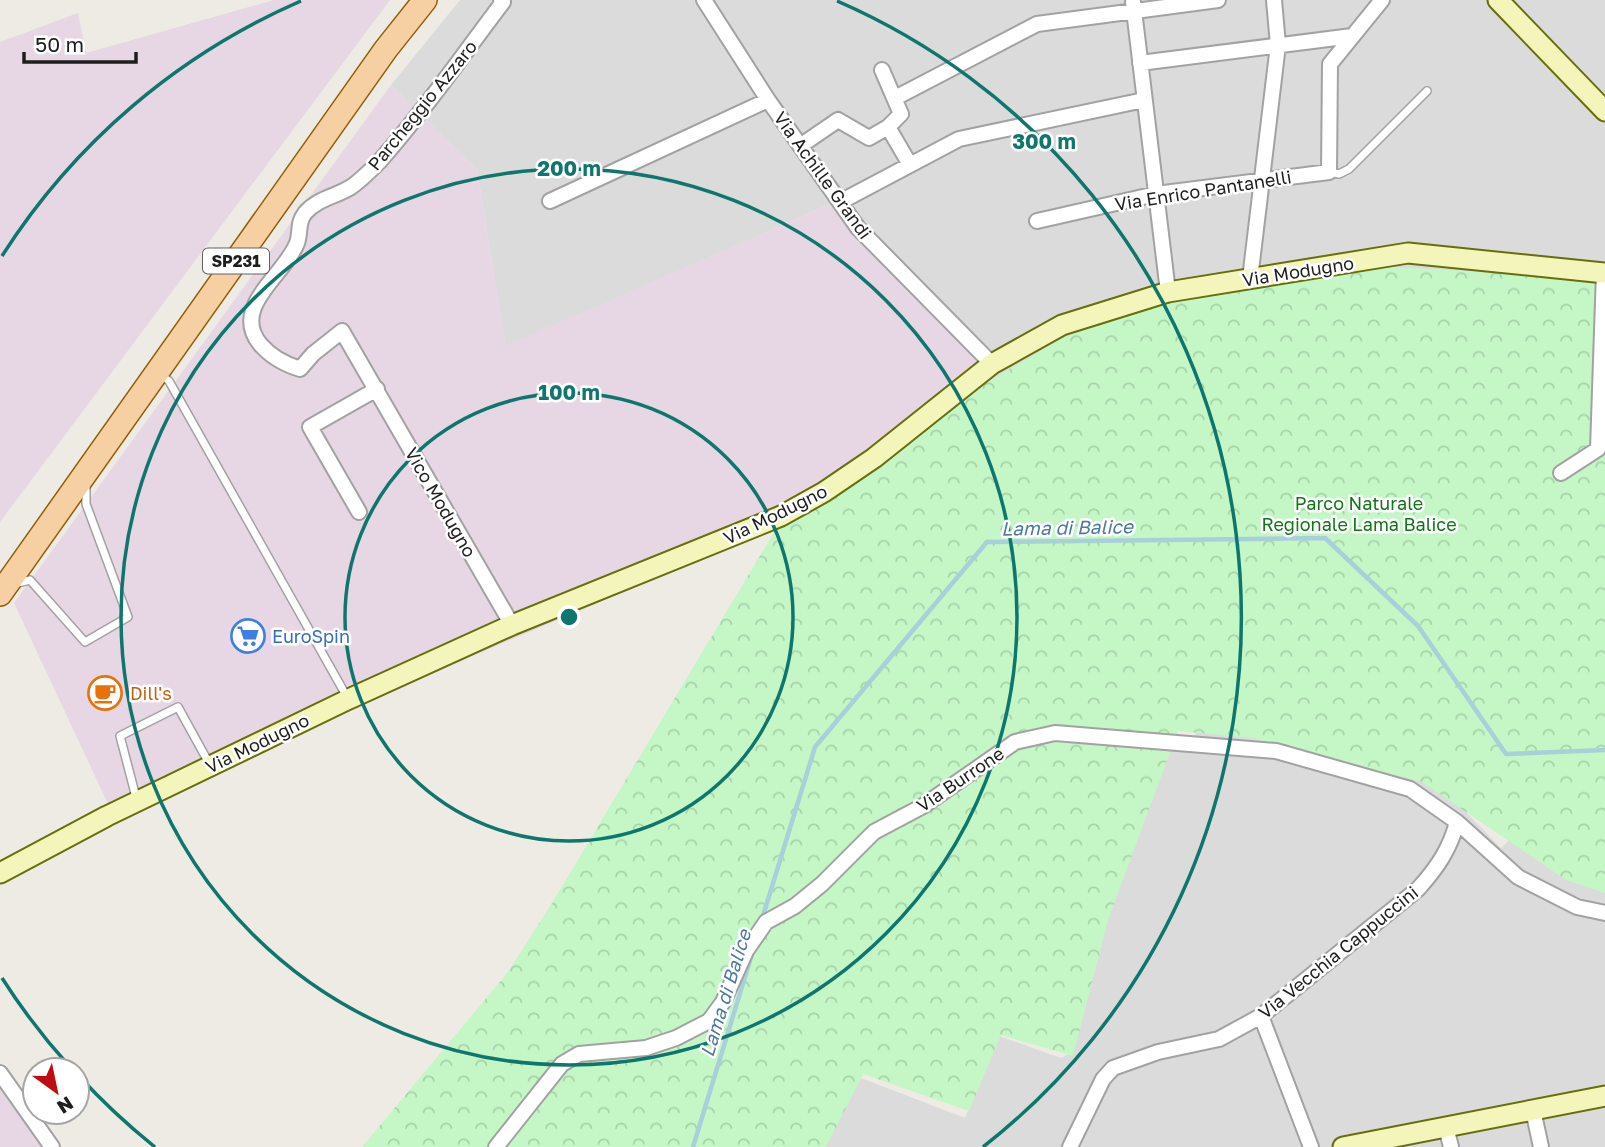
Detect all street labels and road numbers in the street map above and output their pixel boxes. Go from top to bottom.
street label: Parcheggio Azzaro [363,36,481,174]
street label: Via Achille Grandi [769,107,877,243]
street label: Via Enrico Pantanelli [1113,165,1293,215]
road number: SP231 [203,248,269,274]
street label: Via Modugno [1241,251,1355,291]
street label: Vico Modugno [401,443,481,561]
street label: Via Modugno [720,479,830,549]
street label: Via Modugno [202,708,312,778]
street label: Via Burrone [912,742,1008,816]
street label: Via Vecchia Cappuccini [1254,881,1422,1023]

